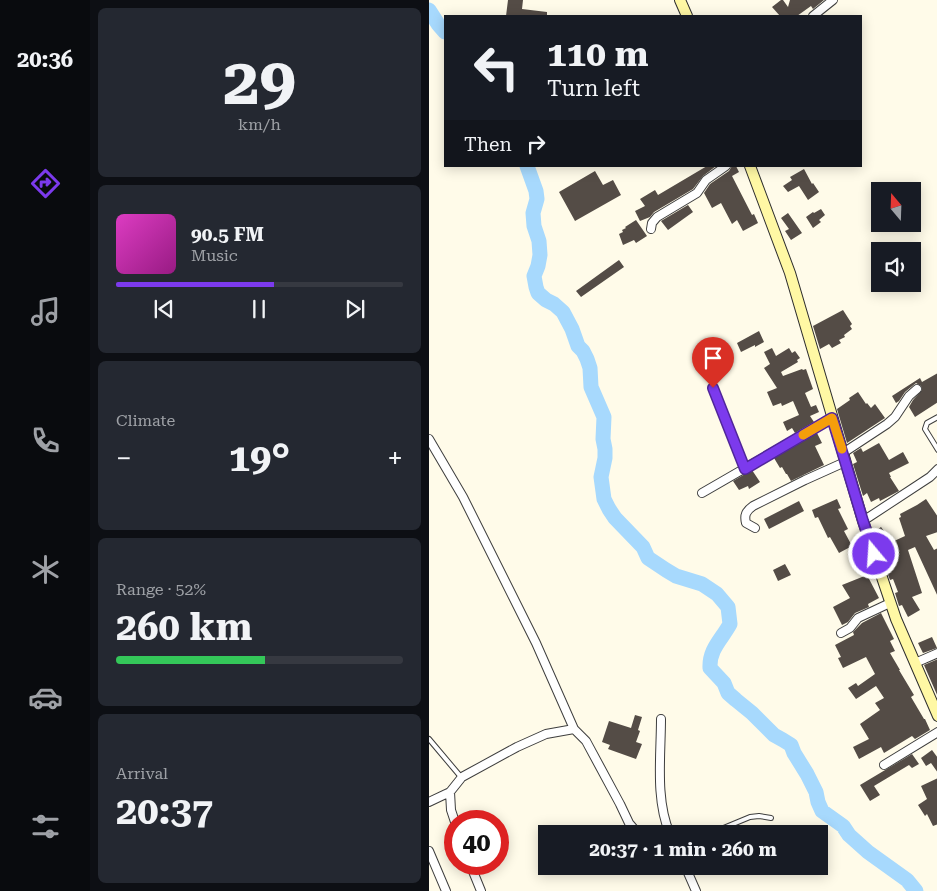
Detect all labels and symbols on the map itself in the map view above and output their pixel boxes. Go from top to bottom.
north arrow [871,182,921,232]
pin [692,337,734,388]
position arrow [847,527,899,579]
speed limit sign: 40 [444,810,509,875]

